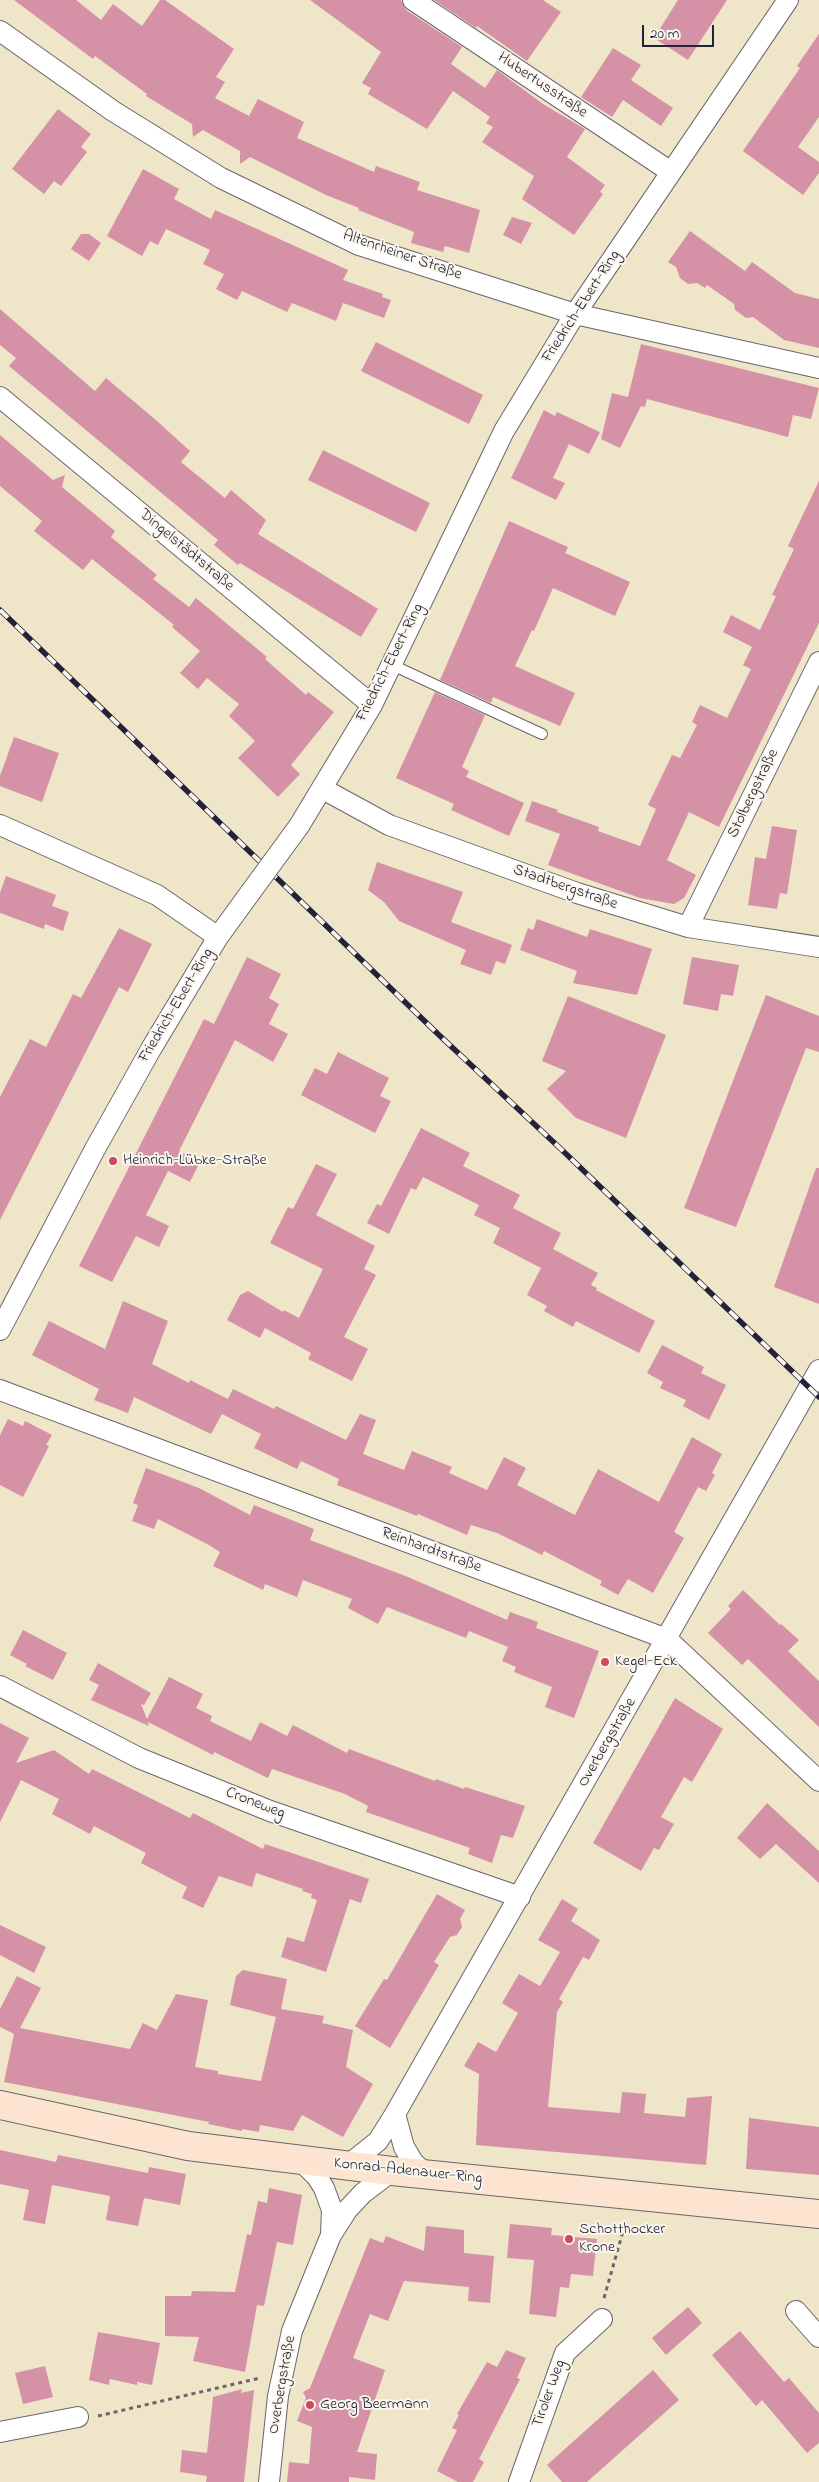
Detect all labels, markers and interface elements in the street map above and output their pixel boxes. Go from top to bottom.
scale bar [644,15,716,47]
text: 20 m [650,23,679,45]
street label: Hubertusstraße [493,49,591,123]
street label: Altenrheiner Straße [340,227,464,285]
street label: Friedrich-Ebert-Ring [539,247,625,367]
street label: Dingelstädtstraße [135,506,237,596]
street label: Friedrich-Ebert-Ring [353,601,429,725]
street label: Stolbergstraße [724,746,784,842]
street label: Stadtbergstraße [510,861,620,915]
street label: Friedrich-Ebert-Ring [135,945,219,1067]
place label: Heinrich-Lübke-Straße [123,1151,267,1171]
marker: Heinrich-Lübke-Straße [107,1155,119,1167]
street label: Reinhardtstraße [378,1524,484,1578]
place label: Kegel-Eck [615,1652,677,1672]
marker: Kegel-Eck [599,1656,611,1668]
street label: Overbergstraße [575,1695,641,1791]
street label: Croneweg [223,1784,287,1824]
street label: Konrad-Adenauer-Ring [333,2155,483,2189]
place label: Schotthocker Krone [579,2220,665,2258]
marker: Schotthocker Krone [563,2233,575,2245]
street label: Overbergstraße [265,2334,301,2436]
street label: Tiroler Weg [529,2358,571,2430]
place label: Georg Beermann [320,2395,429,2415]
marker: Georg Beermann [304,2399,316,2411]

